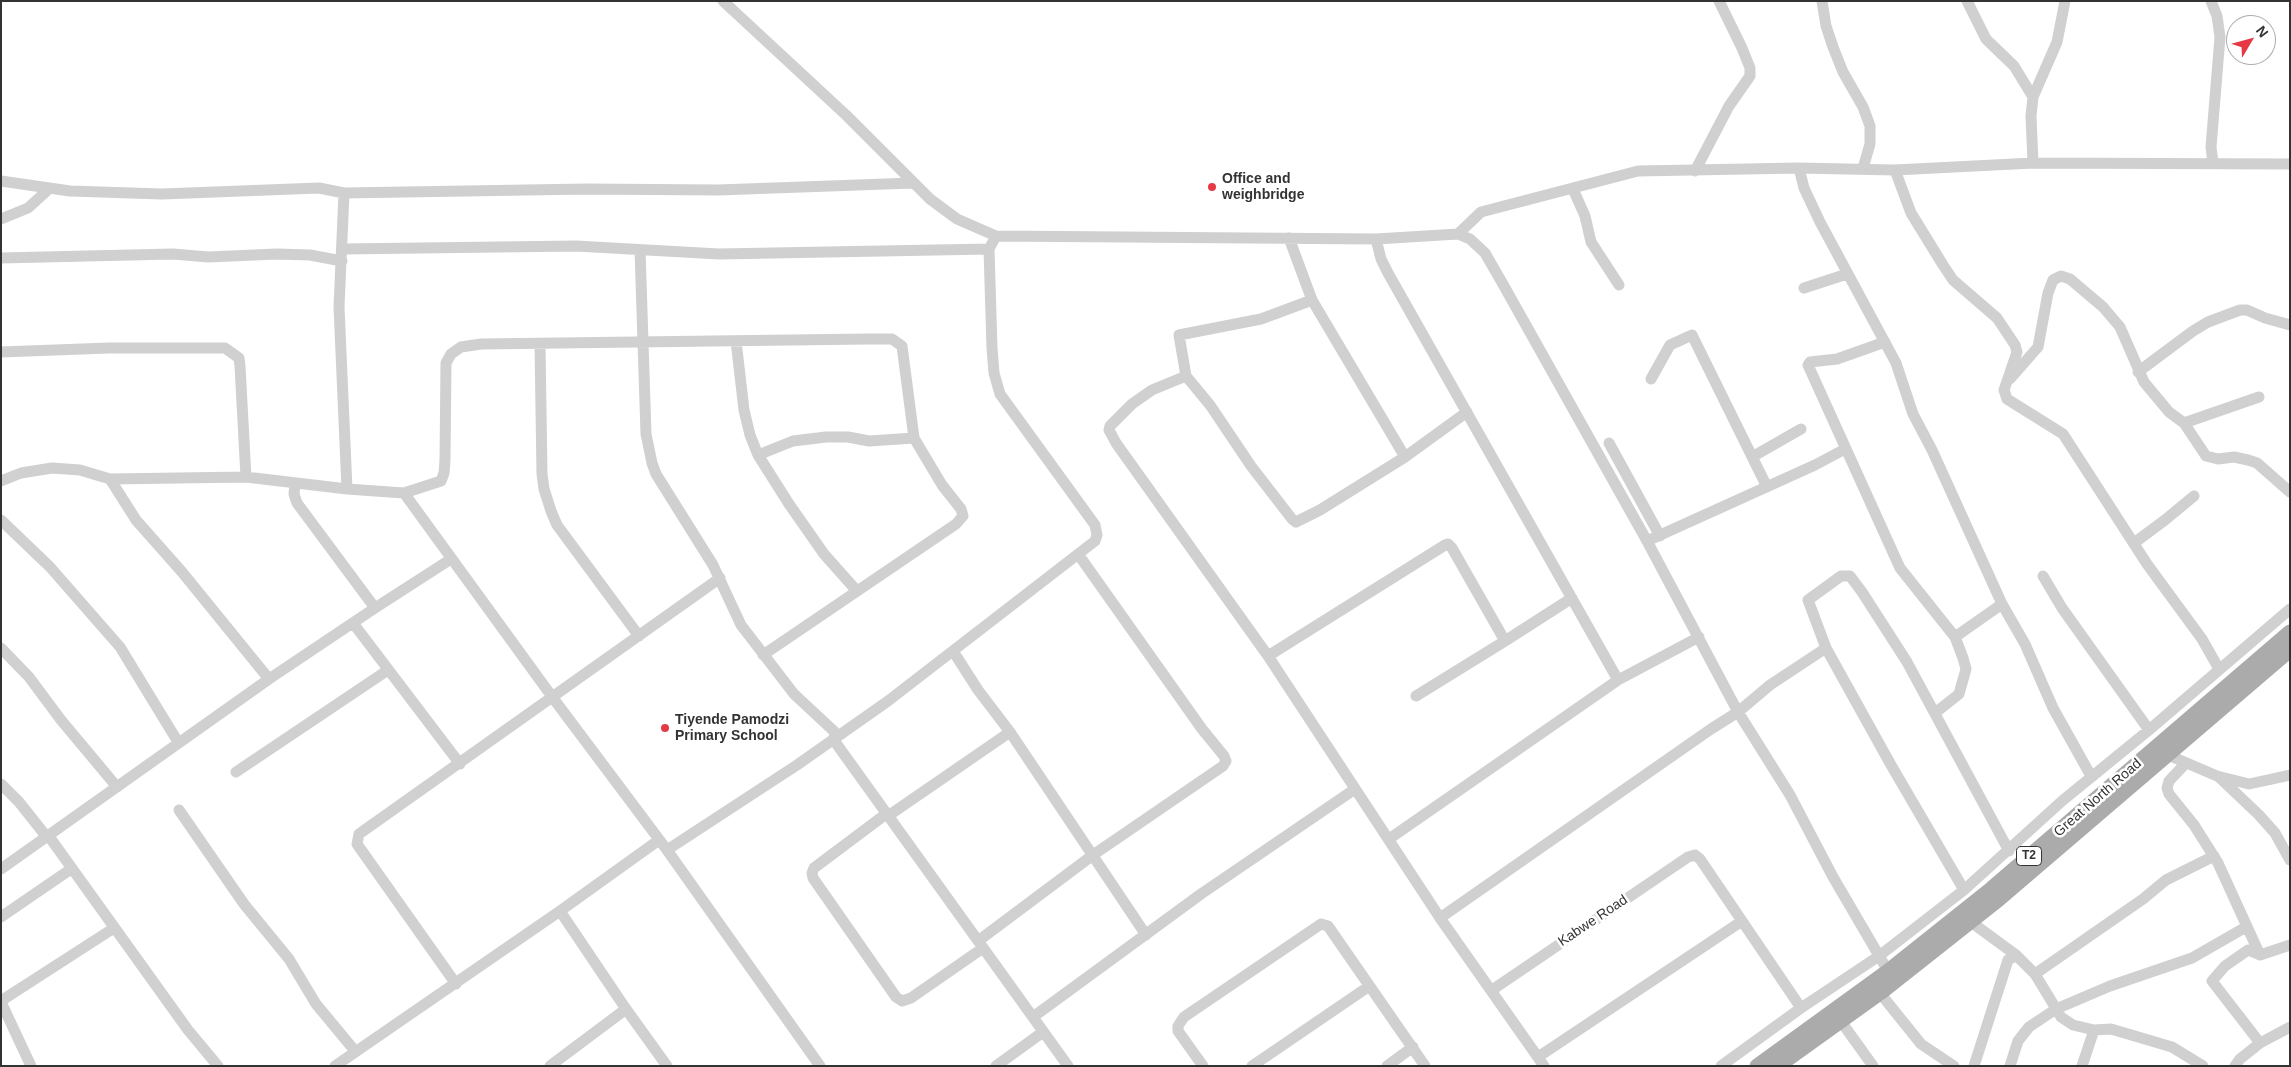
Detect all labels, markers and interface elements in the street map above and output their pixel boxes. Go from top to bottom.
north arrow [2226,15,2276,65]
text: N [2253,23,2272,40]
place label: Office and weighbridge [1222,171,1304,203]
marker: Office and weighbridge [1206,181,1218,193]
place label: Tiyende Pamodzi Primary School [675,712,789,744]
marker: Tiyende Pamodzi Primary School [659,722,671,734]
street label: Great North Road [2051,755,2145,841]
road number: T2 [2016,846,2042,866]
street label: Kabwe Road [1555,892,1631,950]

